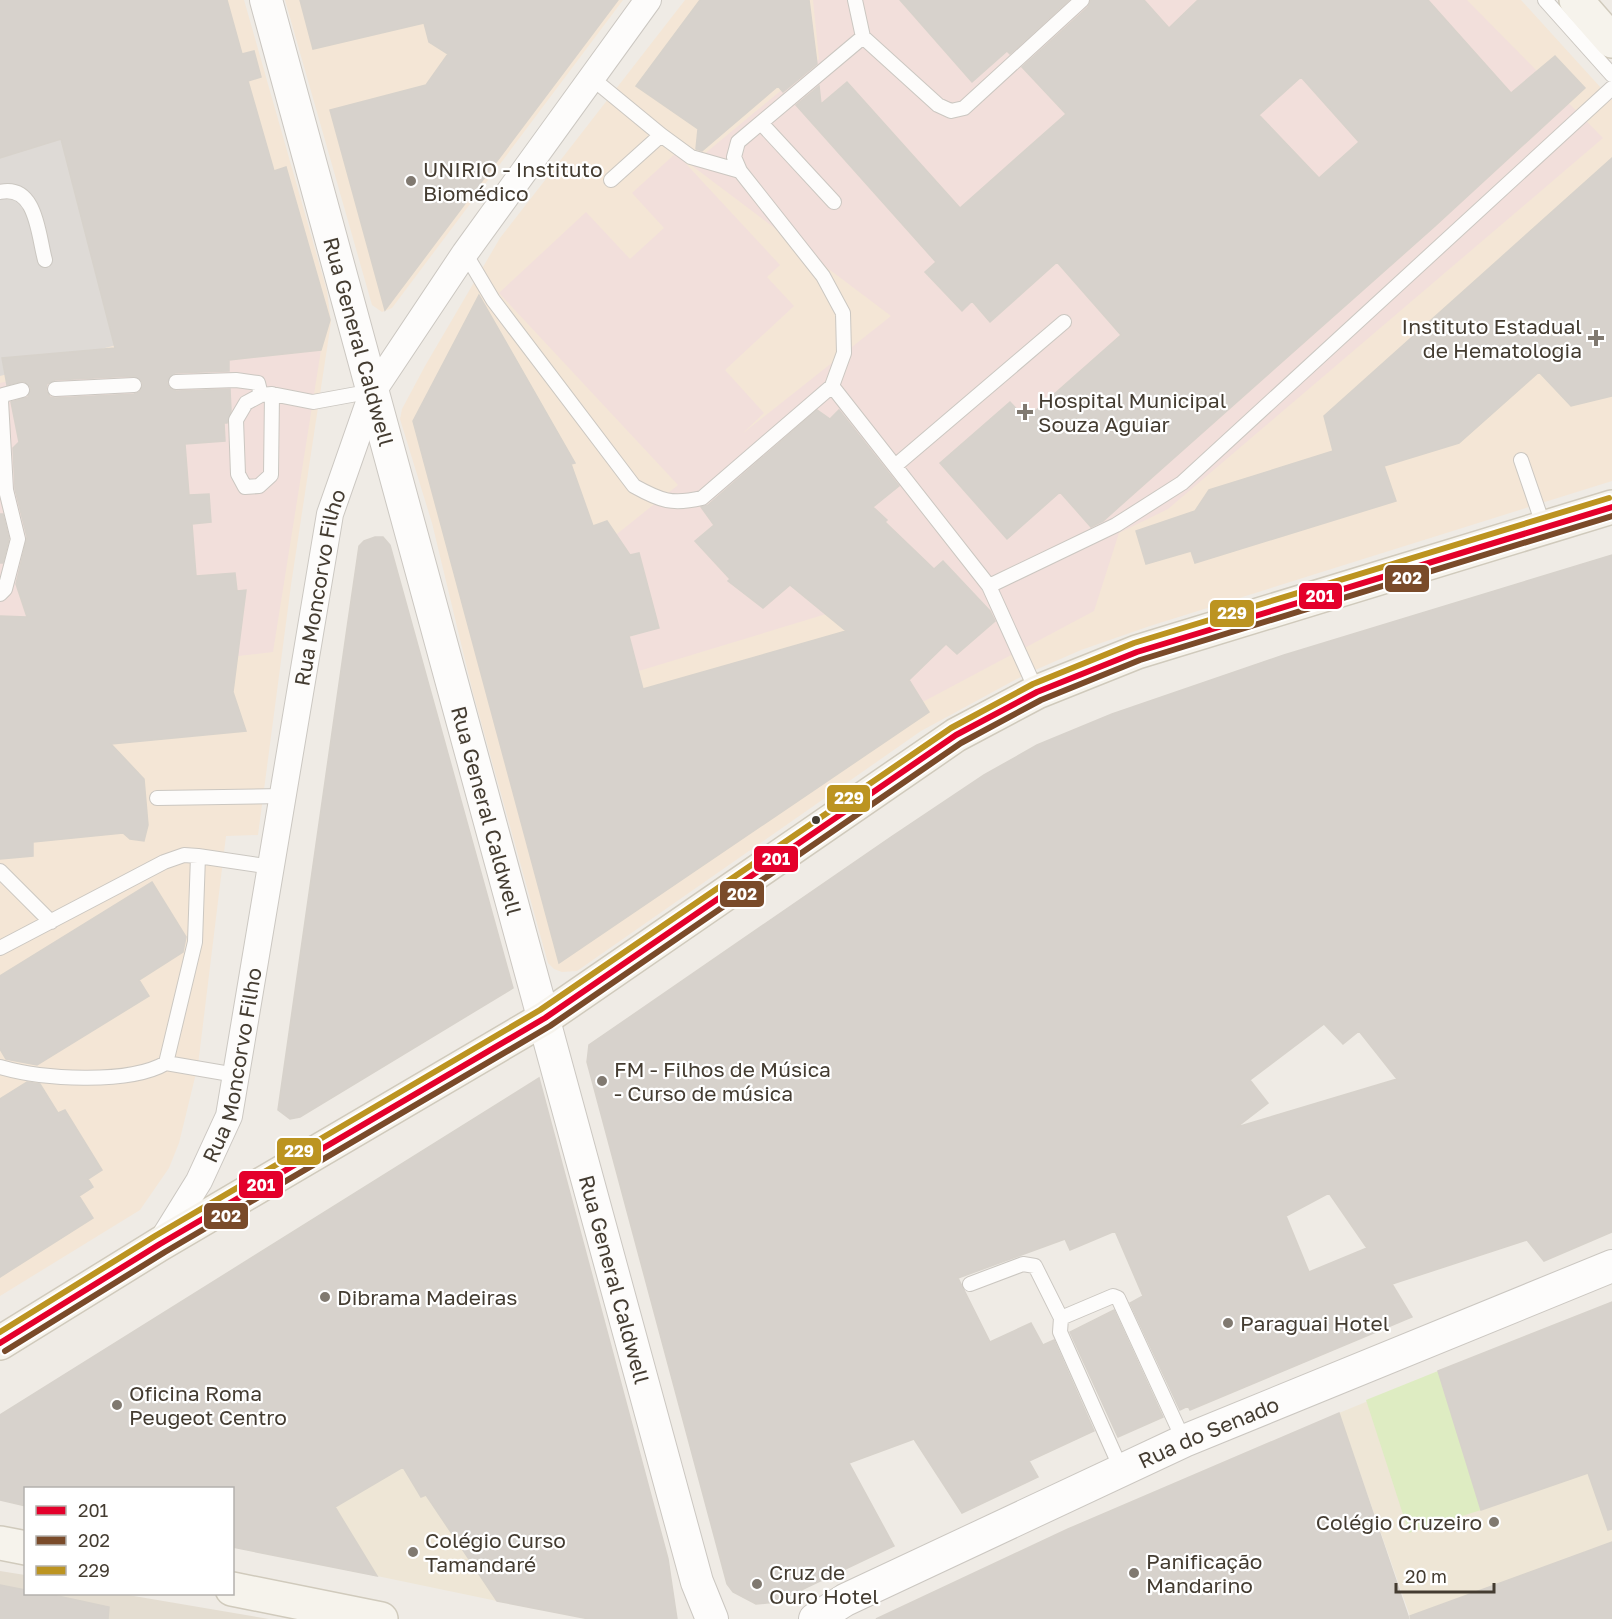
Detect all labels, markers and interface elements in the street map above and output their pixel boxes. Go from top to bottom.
place label: UNIRIO - Instituto Biomédico [423,156,603,206]
marker: UNIRIO - Instituto Biomédico [404,174,418,188]
street label: Rua General Caldwell [318,234,400,449]
place label: Instituto Estadual de Hematologia [1402,313,1582,363]
marker: Instituto Estadual de Hematologia [1587,329,1605,347]
place label: Hospital Municipal Souza Aguiar [1038,387,1226,437]
marker: Hospital Municipal Souza Aguiar [1016,403,1034,421]
street label: Rua Moncorvo Filho [288,485,351,688]
line badge: 202 [1384,564,1430,593]
text: 202 [1392,568,1422,588]
line badge: 201 [1298,582,1343,610]
text: 201 [1306,586,1334,606]
line badge: 229 [1209,599,1255,628]
text: 229 [1217,603,1247,623]
street label: Rua General Caldwell [446,703,528,918]
line badge: 229 [826,784,871,813]
text: 229 [834,788,864,808]
unlabelled marker [810,814,822,826]
line badge: 201 [753,845,799,873]
text: 201 [762,849,790,869]
line badge: 202 [719,880,765,908]
text: 202 [727,884,757,904]
street label: Rua Moncorvo Filho [196,966,267,1166]
place label: FM - Filhos de Música - Curso de música [614,1056,831,1106]
marker: FM - Filhos de Música - Curso de música [595,1074,609,1088]
line badge: 229 [276,1137,322,1166]
text: 229 [284,1141,314,1161]
line badge: 201 [238,1170,284,1199]
street label: Rua General Caldwell [574,1172,655,1387]
text: 201 [247,1175,275,1195]
line badge: 202 [203,1202,249,1230]
text: 202 [211,1206,241,1226]
place label: Dibrama Madeiras [337,1284,517,1310]
marker: Dibrama Madeiras [318,1290,332,1304]
place label: Paraguai Hotel [1240,1310,1389,1336]
marker: Paraguai Hotel [1221,1316,1235,1330]
place label: Oficina Roma Peugeot Centro [129,1380,287,1430]
street label: Rua do Senado [1134,1391,1283,1474]
marker: Oficina Roma Peugeot Centro [110,1398,124,1412]
legend [24,1487,234,1595]
text: 201 [78,1499,109,1521]
place label: Colégio Cruzeiro [1316,1509,1482,1535]
marker: Colégio Cruzeiro [1487,1515,1501,1529]
place label: Colégio Curso Tamandaré [425,1527,566,1577]
text: 202 [78,1529,110,1551]
marker: Colégio Curso Tamandaré [406,1545,420,1559]
place label: Panificação Mandarino [1146,1548,1262,1598]
scale bar [1396,1556,1494,1594]
text: 229 [78,1559,110,1581]
place label: Cruz de Ouro Hotel [769,1559,879,1609]
text: 20 m [1405,1565,1447,1587]
marker: Panificação Mandarino [1127,1566,1141,1580]
marker: Cruz de Ouro Hotel [750,1577,764,1591]

